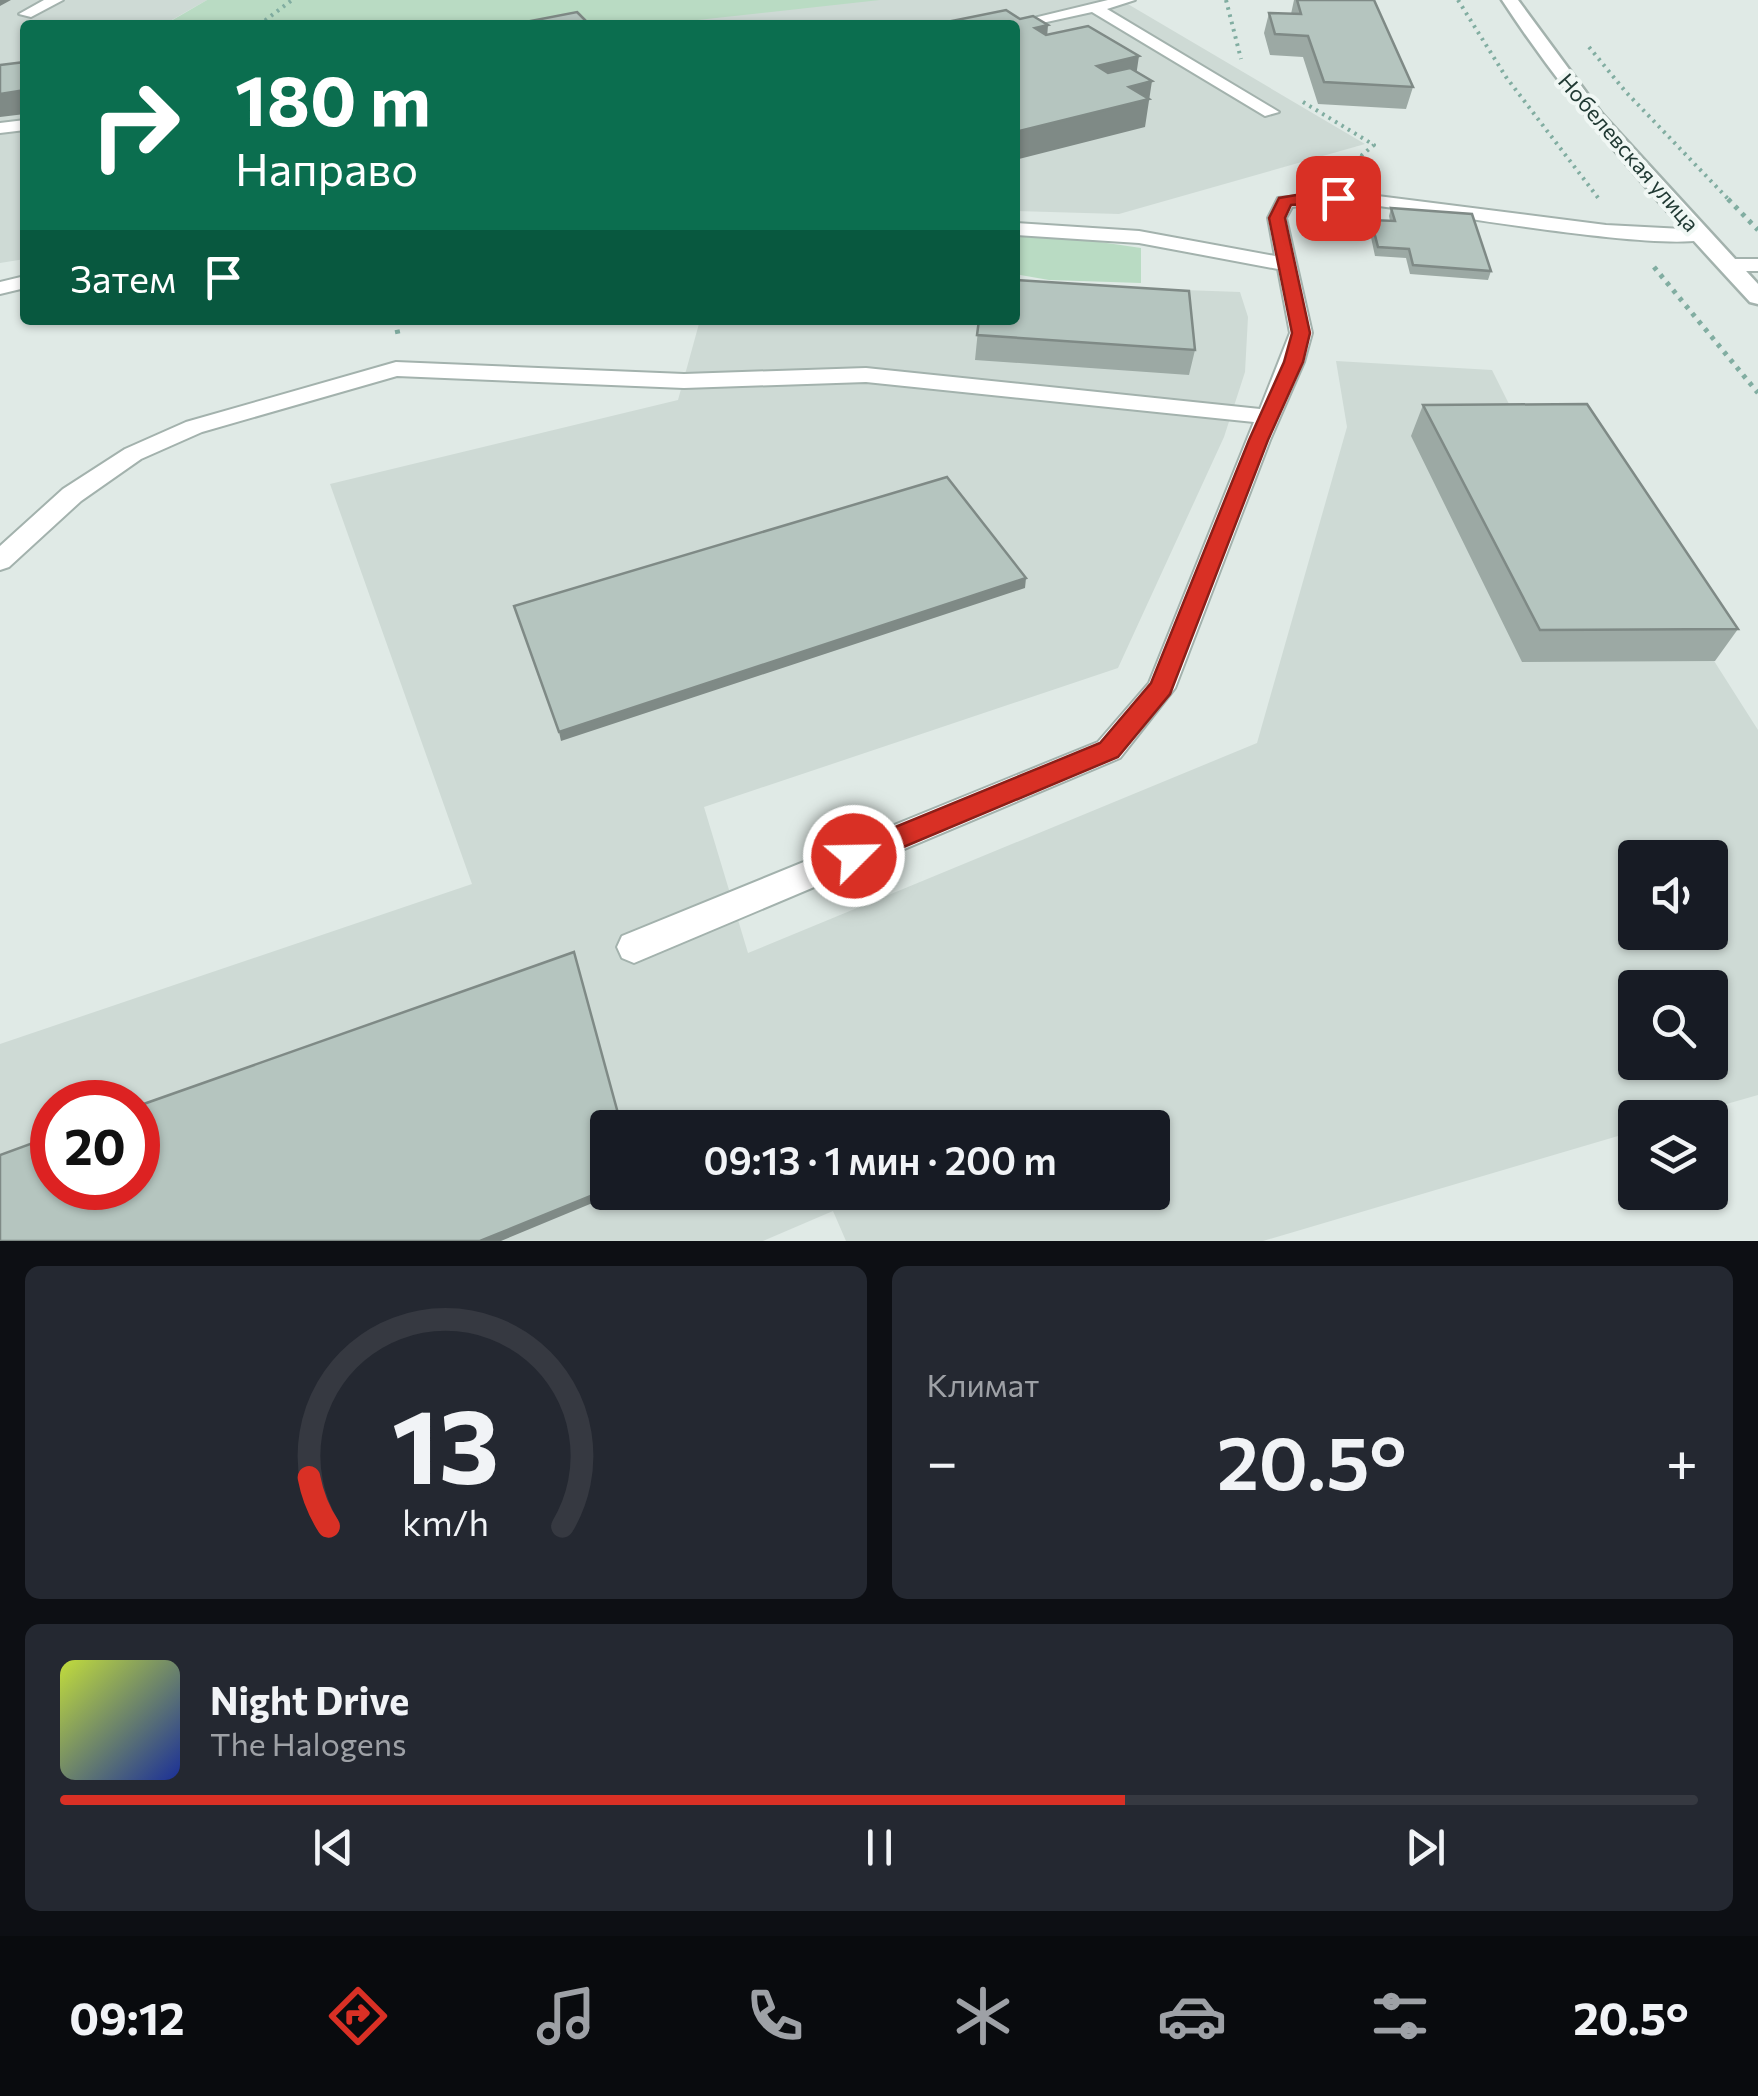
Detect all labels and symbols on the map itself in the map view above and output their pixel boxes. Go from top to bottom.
street label: Нобелевская улица [1553,67,1705,237]
pin [1296,156,1381,241]
position arrow [802,804,906,908]
speed limit sign: 20 [30,1080,160,1210]

